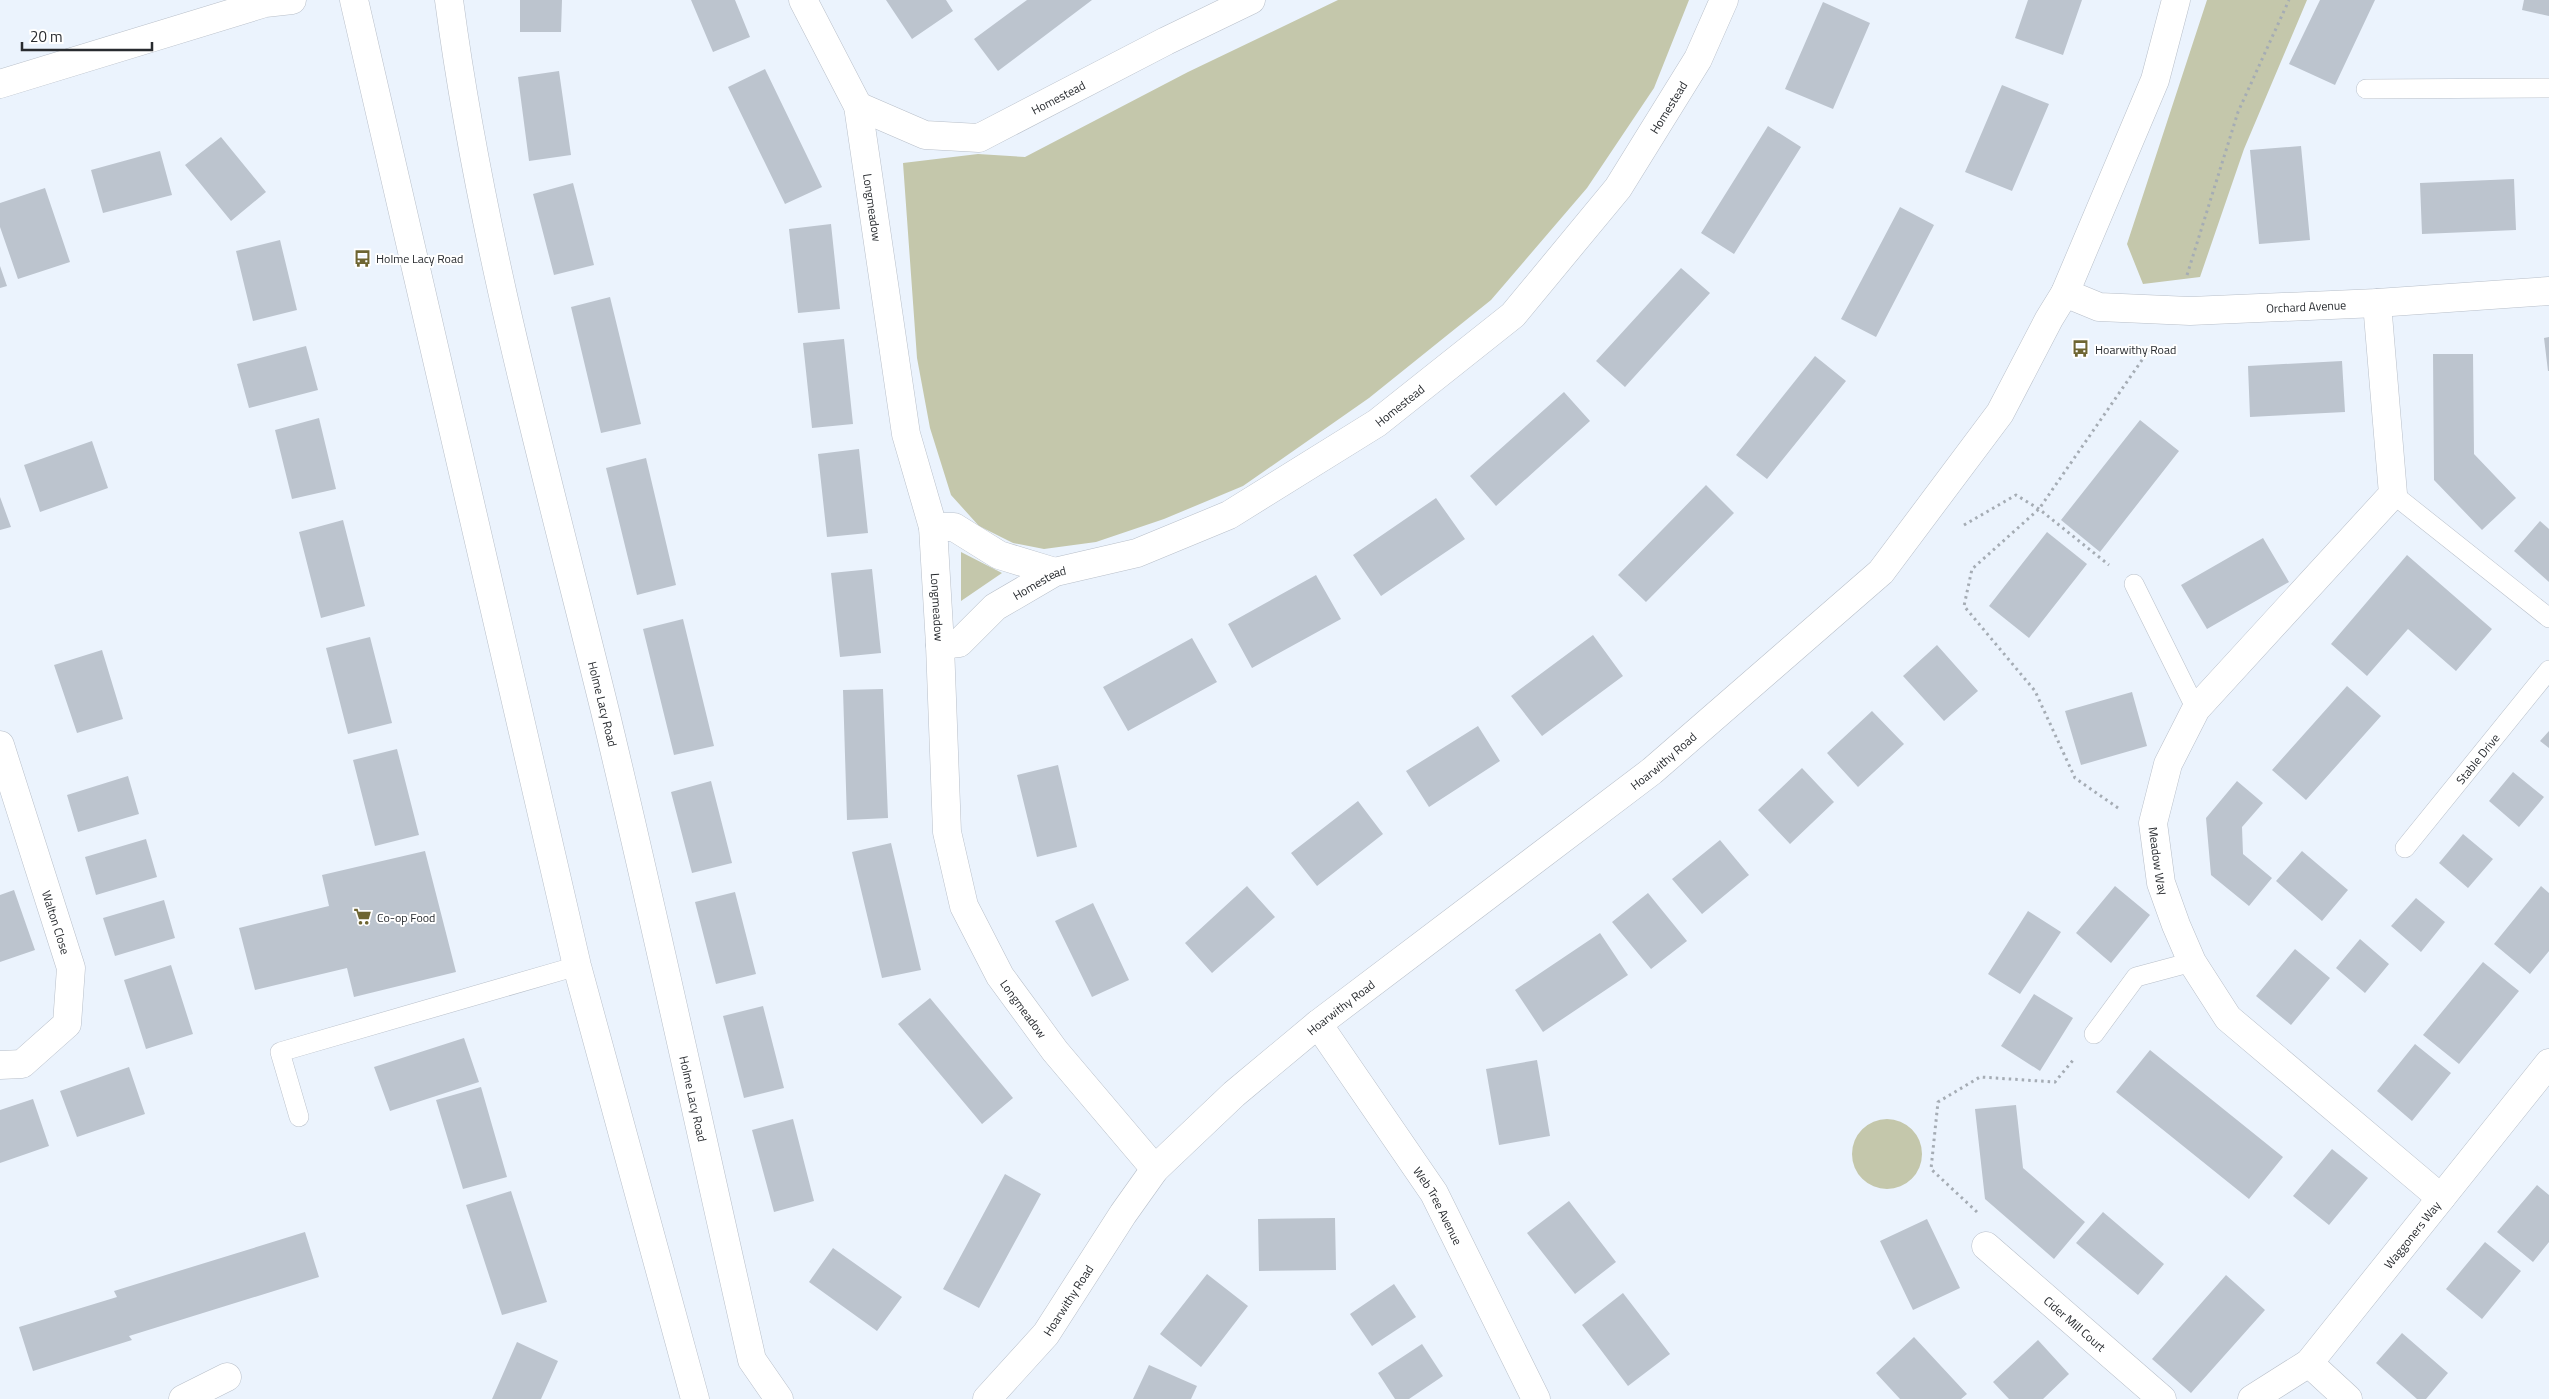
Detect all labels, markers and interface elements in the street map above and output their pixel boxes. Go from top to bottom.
scale bar [22,20,152,52]
text: 20 m [30,25,63,48]
street label: Homestead [1027,75,1088,119]
street label: Homestead [1645,77,1692,137]
street label: Longmeadow [858,172,887,243]
bus stop icon: Holme Lacy Road [352,248,372,268]
place label: Holme Lacy Road [376,249,463,268]
street label: Orchard Avenue [2266,295,2347,317]
bus stop icon: Hoarwithy Road [2071,339,2091,359]
place label: Hoarwithy Road [2095,340,2176,359]
street label: Homestead [1370,380,1428,431]
street label: Homestead [1009,560,1068,604]
street label: Longmeadow [926,572,949,642]
street label: Holme Lacy Road [584,659,623,749]
street label: Hoarwithy Road [1626,727,1700,794]
street label: Stable Drive [2451,729,2504,788]
street label: Meadow Way [2144,825,2174,898]
street label: Walton Close [37,888,76,957]
supermarket icon: Co-op Food [353,907,373,927]
place label: Co-op Food [377,908,435,927]
street label: Longmeadow [996,975,1052,1042]
street label: Hoarwithy Road [1302,975,1379,1039]
street label: Holme Lacy Road [675,1054,712,1143]
street label: Web Tree Avenue [1409,1162,1468,1248]
street label: Waggoners Way [2379,1196,2445,1273]
street label: Hoarwithy Road [1038,1261,1098,1340]
street label: Cider Mill Court [2040,1291,2111,1356]

